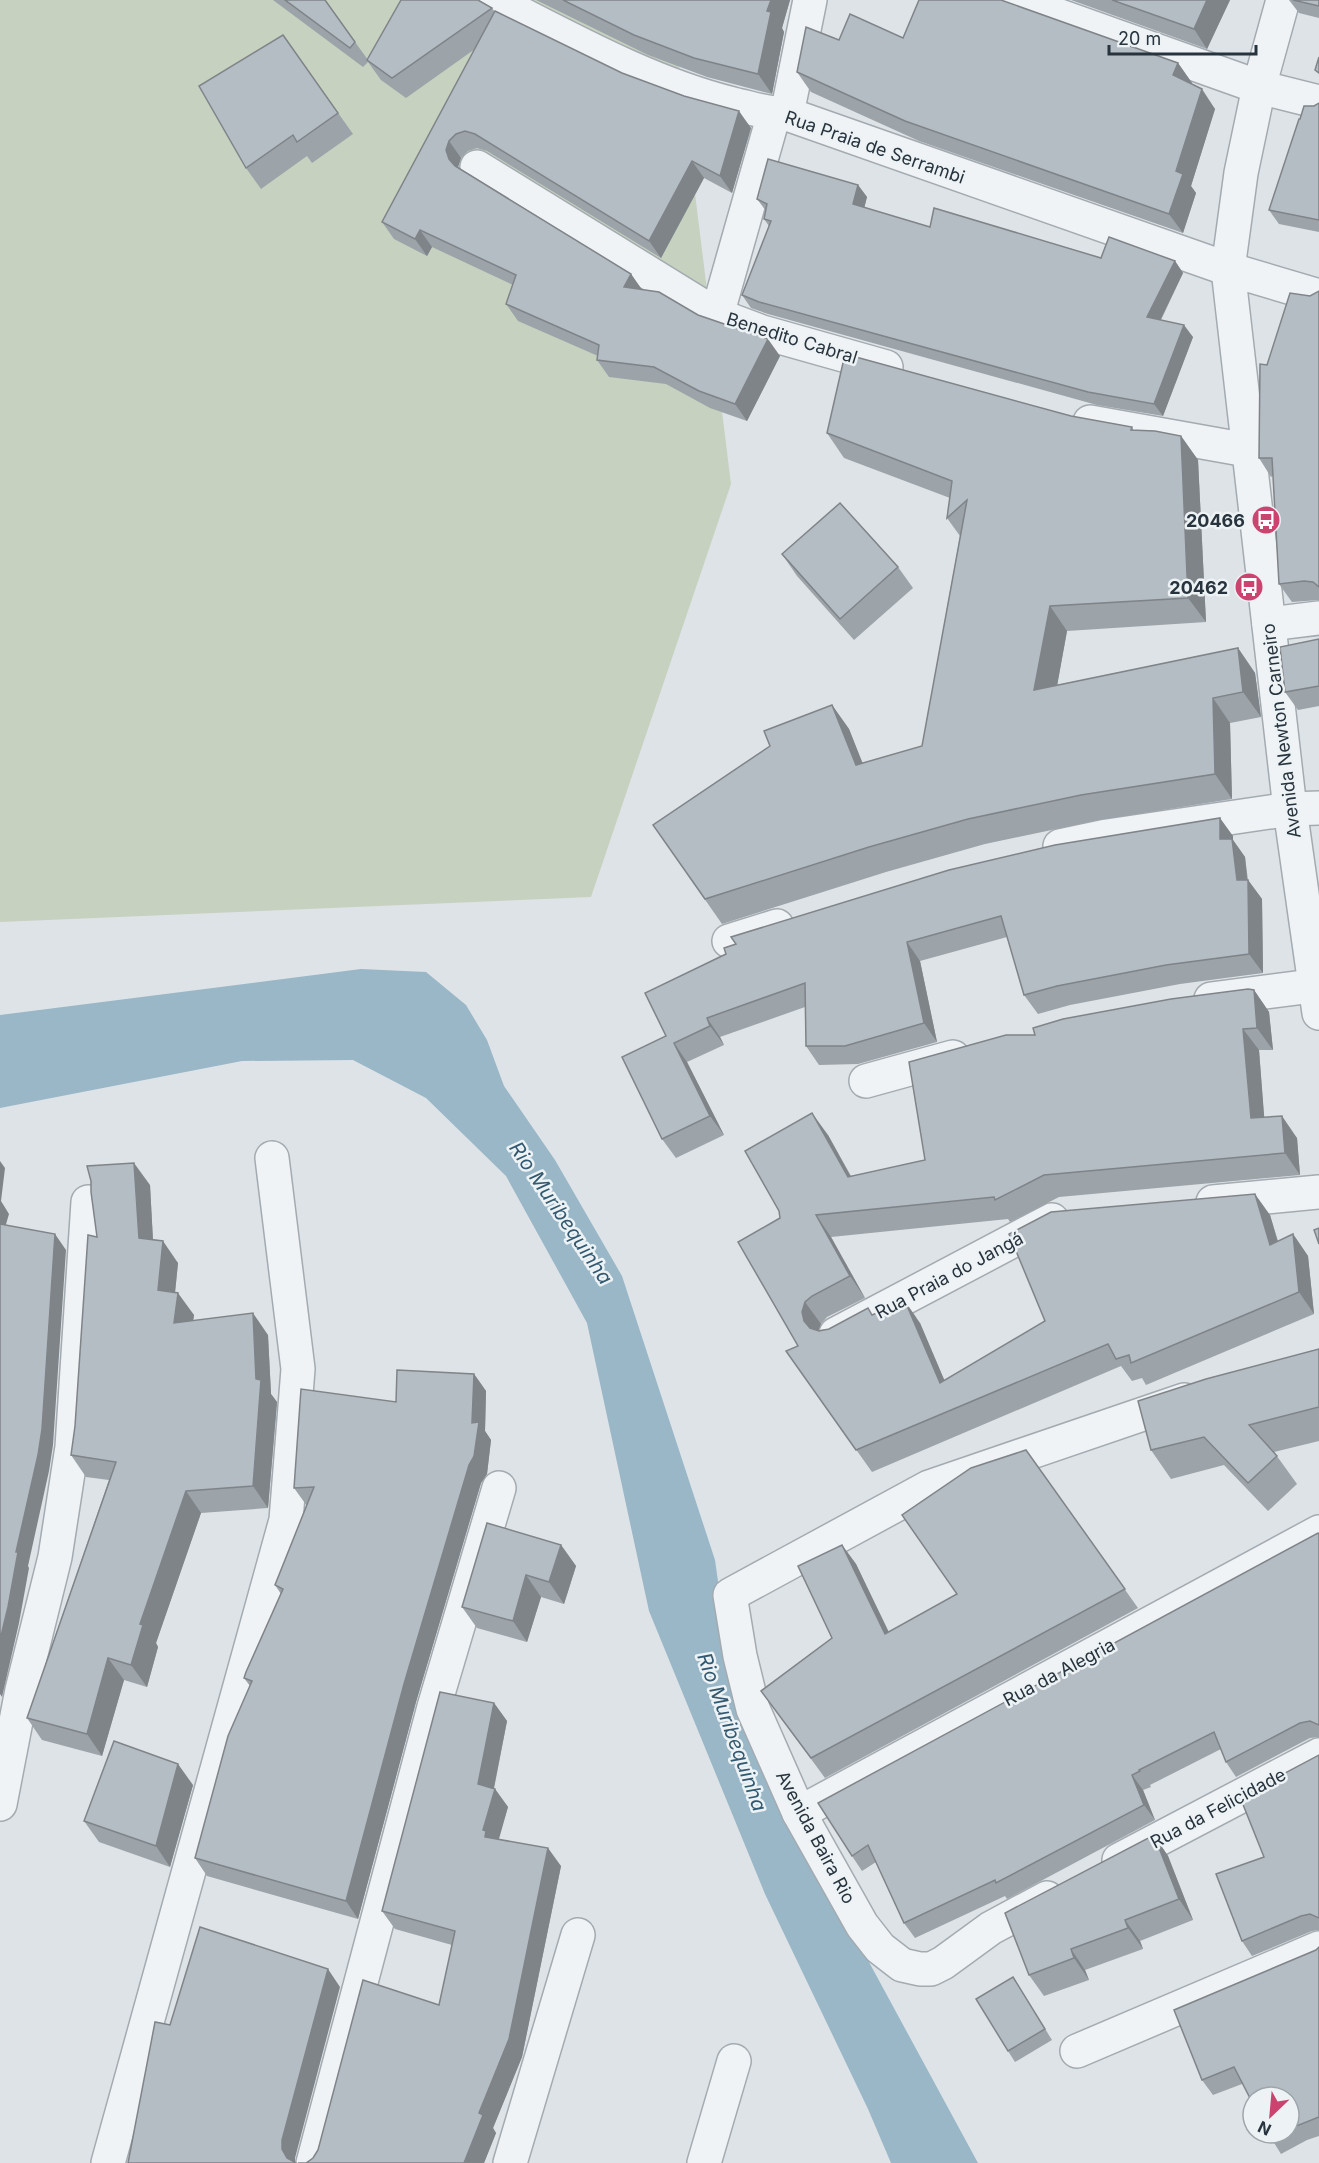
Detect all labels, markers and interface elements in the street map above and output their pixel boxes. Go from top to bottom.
scale bar [1109,18,1256,56]
text: 20 m [1118,28,1161,49]
street label: Rua Praia de Serrambi [782,106,968,188]
street label: Benedito Cabral [724,308,860,368]
bus stop icon: 20466 [1250,504,1282,536]
place label: 20466 [1186,510,1245,531]
bus stop icon: 20462 [1233,571,1265,603]
place label: 20462 [1169,577,1228,598]
street label: Avenida Newton Carneiro [1257,622,1305,840]
water label: Rio Muribequinha [504,1137,618,1289]
street label: Rua Praia do Jangá [872,1227,1026,1323]
street label: Rua da Alegria [1000,1634,1118,1710]
water label: Rio Muribequinha [692,1650,772,1814]
street label: Rua da Felicidade [1147,1764,1289,1852]
street label: Avenida Baira Rio [772,1767,860,1907]
north arrow [1241,2085,1301,2145]
text: N [1255,2117,1274,2140]

